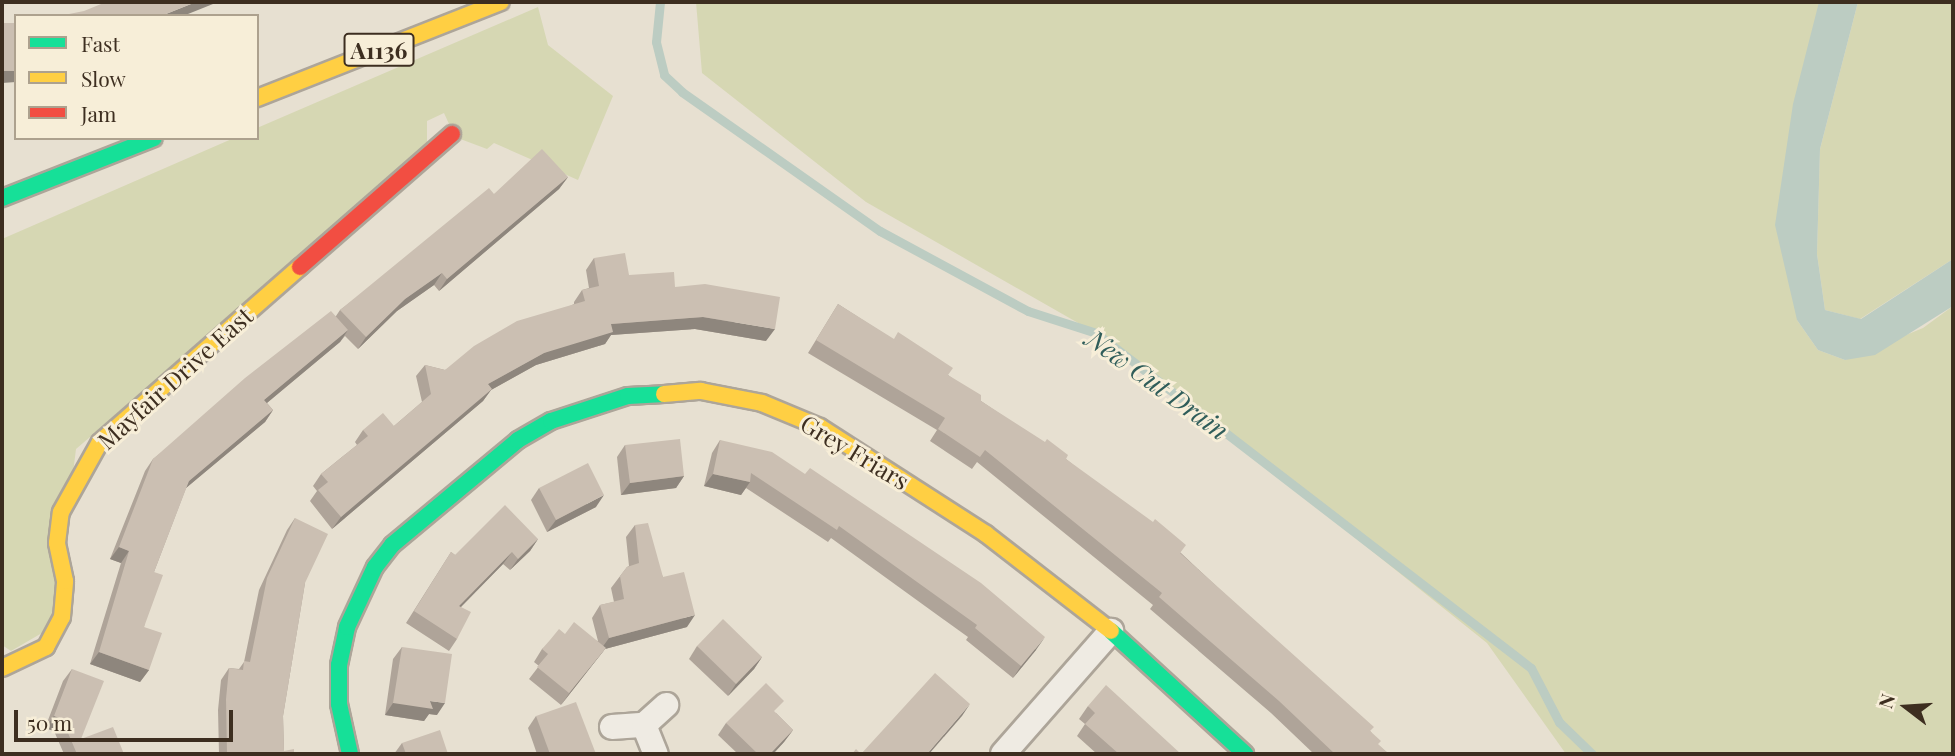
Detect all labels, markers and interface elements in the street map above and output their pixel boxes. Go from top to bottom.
legend [14,14,259,140]
text: Fast [81,29,120,57]
road number: A1136 [342,31,416,70]
text: Slow [81,64,126,92]
text: Jam [81,99,117,127]
street label: Mayfair Drive East [92,301,258,455]
water label: New Cut Drain [1081,322,1235,446]
street label: Grey Friars [795,408,915,496]
north arrow [1871,672,1941,742]
text: N [1871,690,1900,711]
scale bar [18,696,236,740]
text: 50 m [27,708,72,736]

